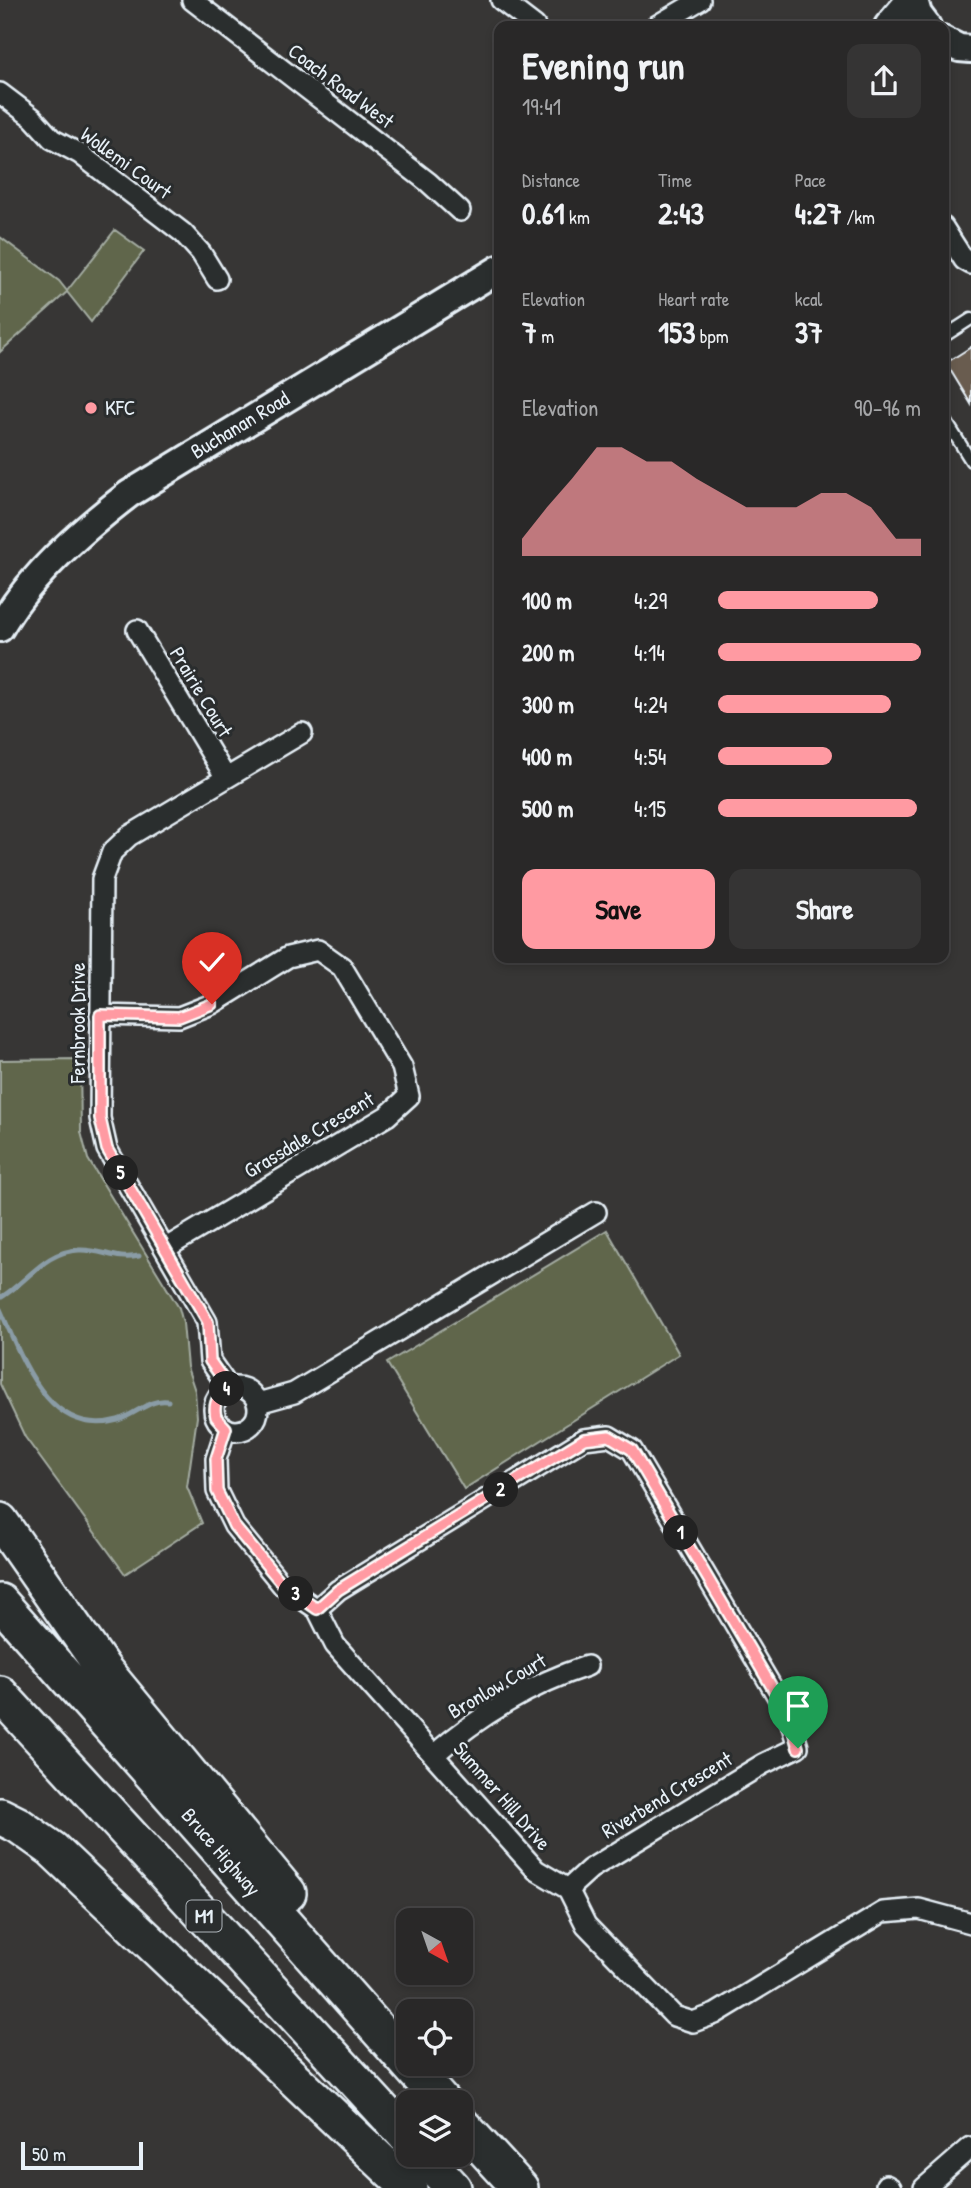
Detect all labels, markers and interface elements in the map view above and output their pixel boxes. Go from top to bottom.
street label: Coach Road West [282,36,401,136]
text: Evening run [522,39,685,91]
button: share [847,44,921,118]
text: 19:41 [522,91,561,122]
street label: Wollemi Court [75,120,178,206]
text: Distance [522,167,580,193]
text: Time [658,167,692,193]
text: Pace [795,167,826,193]
text: 0.61 [522,193,565,233]
text: 2:43 [658,193,704,233]
text: 4:27 [795,193,842,233]
text: km [565,204,590,230]
text: /km [842,204,875,230]
text: Elevation [522,286,585,312]
text: Heart rate [658,286,729,312]
text: kcal [795,286,822,312]
text: 7 [522,312,537,352]
text: 153 [658,312,695,352]
text: 37 [795,312,823,352]
text: m [537,323,554,349]
text: bpm [695,323,729,349]
street label: Buchanan Road [185,384,295,466]
text: Elevation [522,392,598,423]
text: 90–96 m [854,392,921,423]
place label: KFC [105,393,135,422]
marker: KFC [83,400,99,416]
text: 100 m [522,585,572,616]
text: 4:29 [634,585,667,616]
text: 200 m [522,637,574,668]
text: 4:14 [634,637,665,668]
street label: Prairie Court [163,641,240,743]
text: 300 m [522,689,574,720]
text: 4:24 [634,689,667,720]
text: 400 m [522,741,572,772]
text: 4:54 [634,741,666,772]
text: 500 m [522,793,573,824]
text: 4:15 [634,793,666,824]
button: Save [522,869,715,949]
button: Share [729,869,921,949]
pin [182,932,242,1004]
icon: check [193,943,231,981]
street label: Fernbrook Drive [63,963,92,1084]
street label: Grassdale Crescent [238,1084,380,1185]
pin: 5 [104,1156,138,1190]
text: 5 [116,1159,125,1185]
pin: 4 [210,1372,244,1406]
text: 4 [223,1375,230,1401]
pin: 2 [484,1472,518,1508]
text: 2 [496,1476,505,1502]
pin: 1 [664,1516,698,1550]
text: 1 [677,1519,684,1545]
pin: 3 [278,1576,314,1612]
text: 3 [291,1580,300,1606]
street label: Bronlow Court [442,1645,552,1725]
pin [768,1676,828,1748]
icon: arrive [779,1687,817,1725]
street label: Summer Hill Drive [447,1735,558,1856]
street label: Riverbend Crescent [596,1744,738,1845]
street label: Bruce Highway [175,1801,268,1902]
road number: M1 [186,1900,222,1932]
north arrow [396,1908,472,1984]
map controls [396,1908,473,2167]
button: locate [396,1999,473,2076]
button: layers [396,2090,473,2167]
scale bar [21,2139,144,2171]
text: 50 m [32,2141,66,2167]

